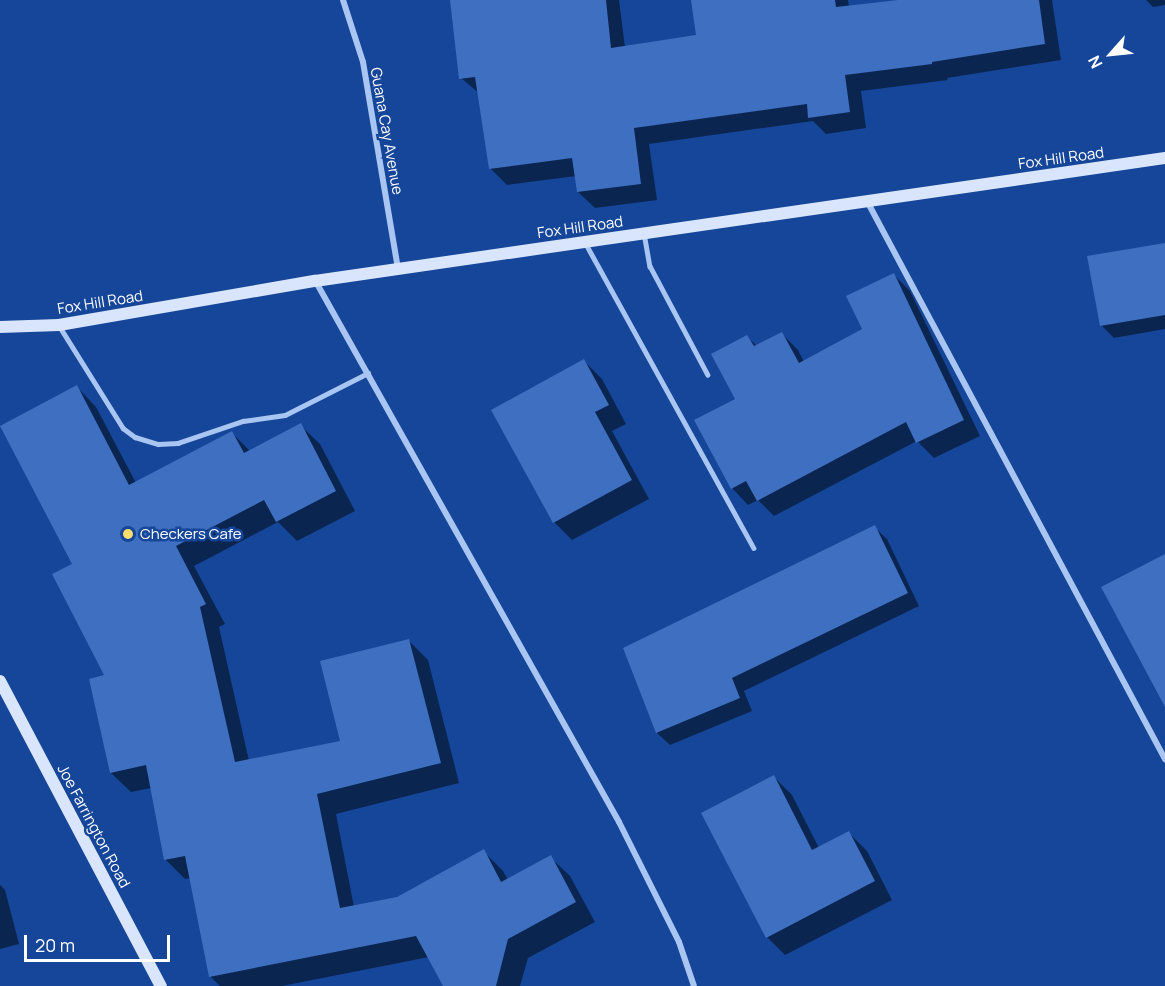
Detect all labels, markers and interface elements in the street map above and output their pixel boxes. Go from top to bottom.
north arrow [1081,24,1141,84]
text: N [1083,52,1107,72]
street label: Guana Cay Avenue [367,66,407,196]
street label: Fox Hill Road [1017,143,1105,173]
street label: Fox Hill Road [536,212,624,242]
street label: Fox Hill Road [56,286,144,318]
place label: Checkers Cafe [140,525,242,543]
marker: Checkers Cafe [121,527,135,541]
street label: Joe Farrington Road [54,761,134,891]
scale bar [27,923,172,961]
text: 20 m [35,933,75,957]

